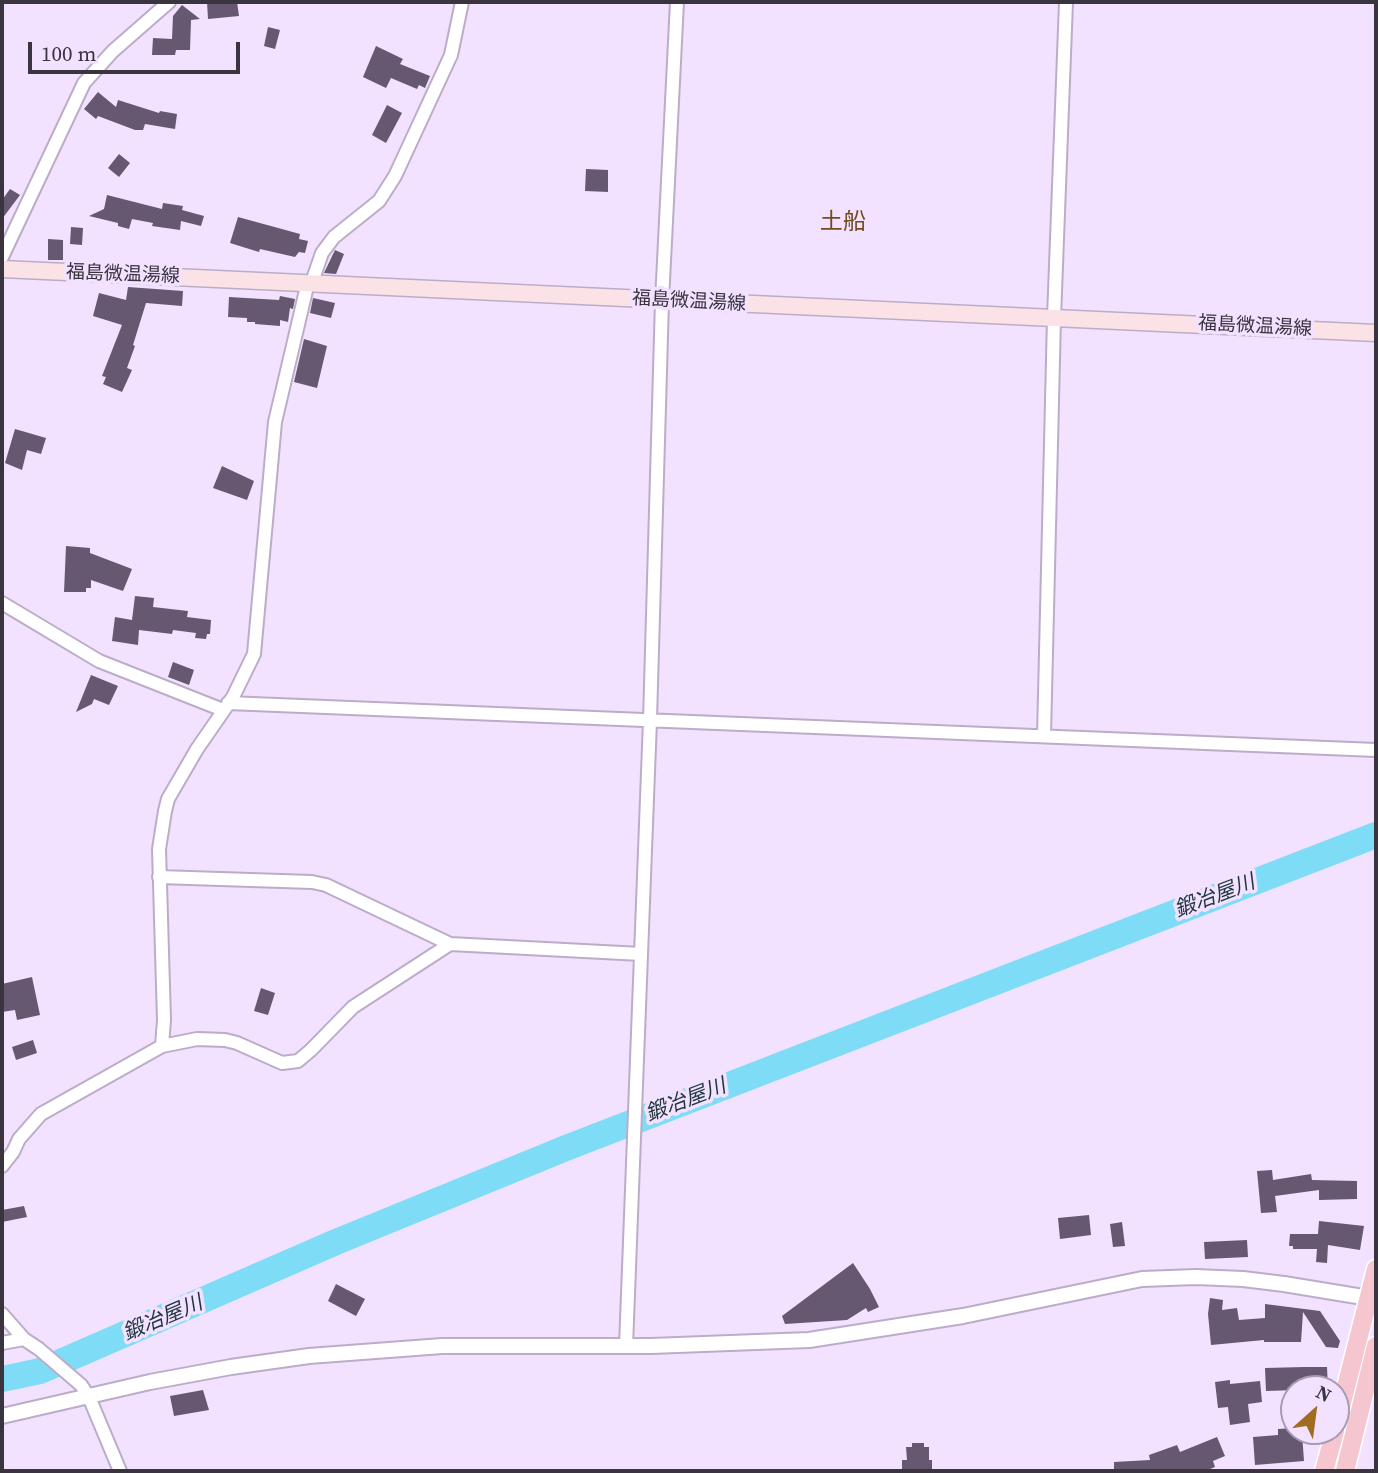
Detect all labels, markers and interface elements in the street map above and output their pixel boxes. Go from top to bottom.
scale bar [32,28,243,72]
text: 100 m [41,39,96,68]
district label: 土船 [820,209,866,237]
street label: 福島微温湯線 [66,262,180,288]
street label: 福島微温湯線 [631,288,747,316]
street label: 福島微温湯線 [1197,313,1313,341]
water label: 鍛冶屋川 [1171,870,1259,924]
water label: 鍛冶屋川 [642,1074,730,1128]
water label: 鍛冶屋川 [119,1291,207,1347]
north arrow [1280,1375,1350,1445]
text: N [1312,1378,1336,1408]

